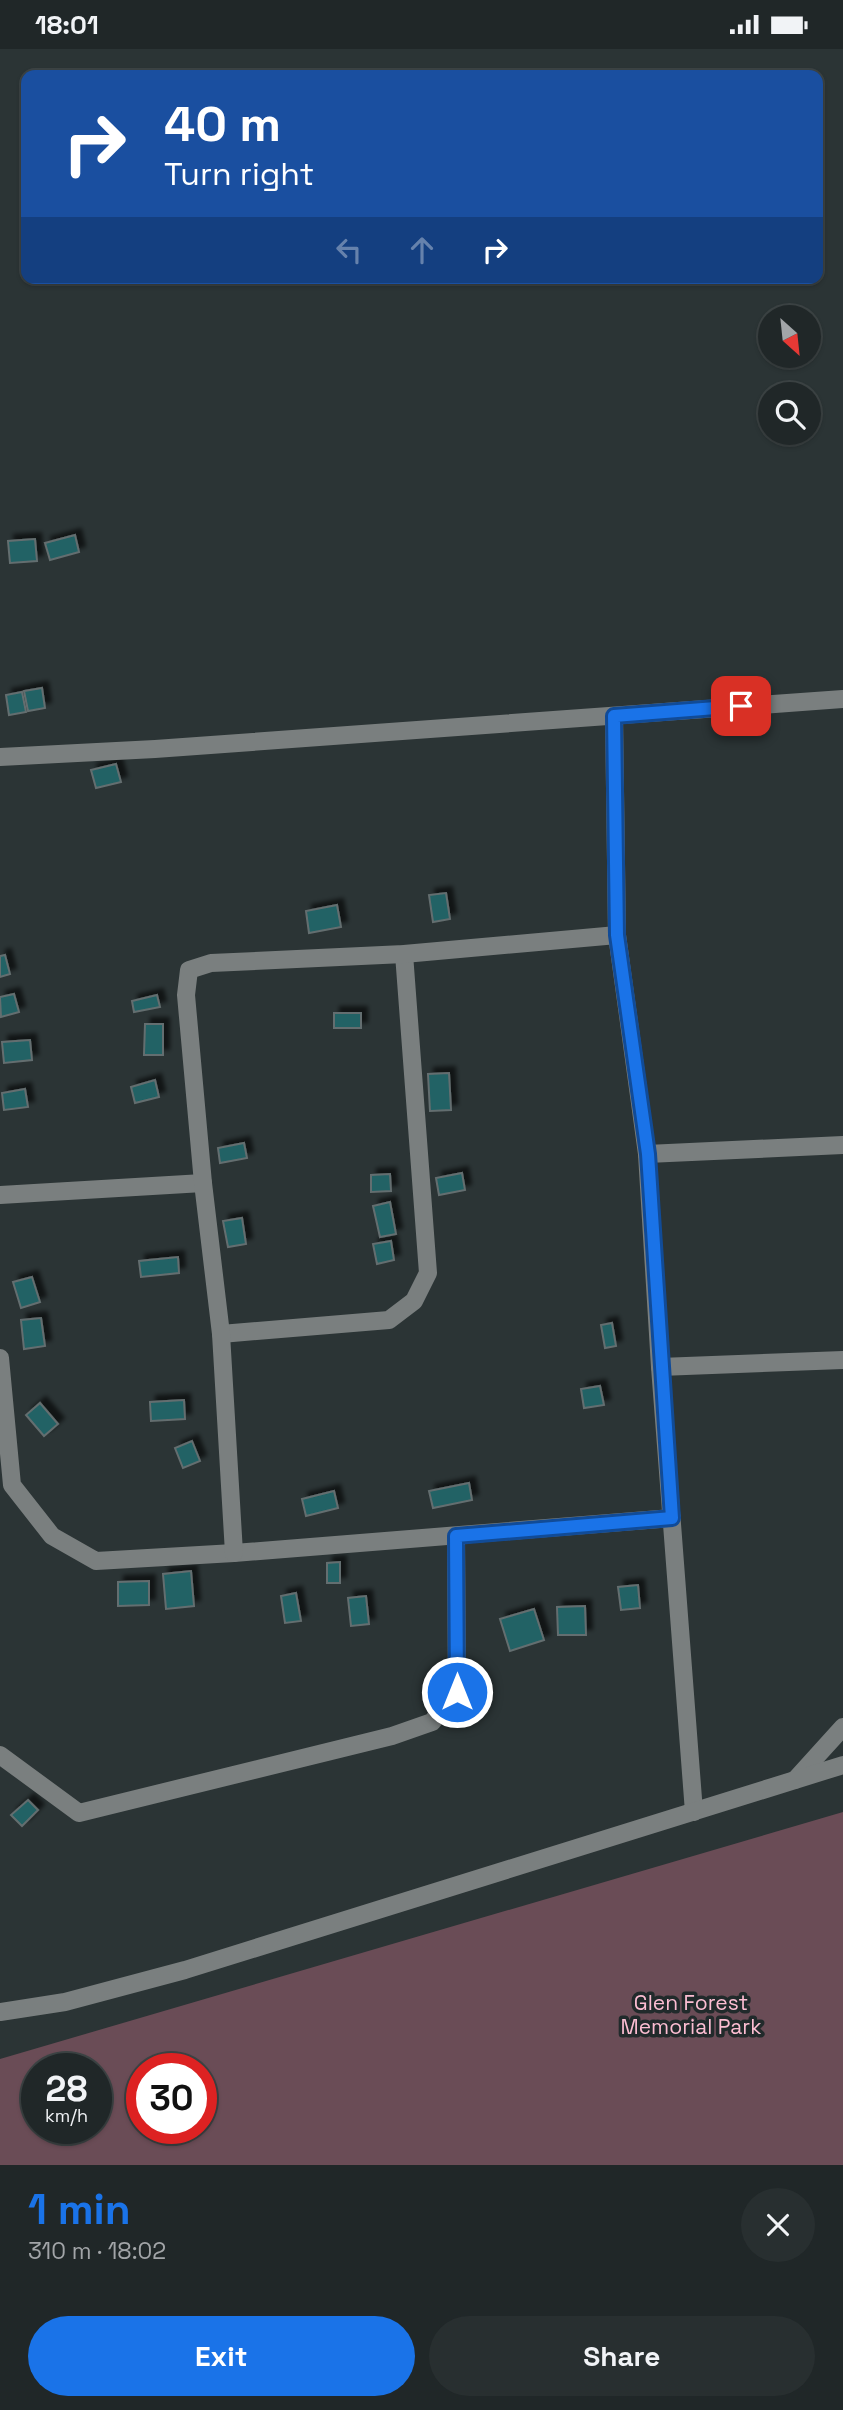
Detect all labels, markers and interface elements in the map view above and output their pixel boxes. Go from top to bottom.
text: 18:01 [35,8,99,42]
text: 40 m [164,93,281,155]
icon: right [49,98,140,189]
text: Turn right [164,154,314,194]
icon: left [330,231,368,269]
icon: ahead [403,231,441,269]
icon: right [476,231,514,269]
north arrow [758,305,821,367]
map controls [758,305,821,445]
button: search [758,382,821,445]
pin [711,676,771,736]
icon: arrive [722,687,760,725]
position arrow [420,1655,494,1729]
park label: Glen Forest Memorial Park [621,1989,762,2040]
speed limit sign: 30 [126,2053,217,2144]
text: 28 [46,2067,87,2111]
text: km/h [45,2104,88,2127]
text: 1 min [28,2183,131,2236]
button: close [741,2188,815,2262]
text: 310 m · 18:02 [28,2236,166,2266]
button: Exit [28,2316,415,2396]
button: Share [429,2316,815,2396]

